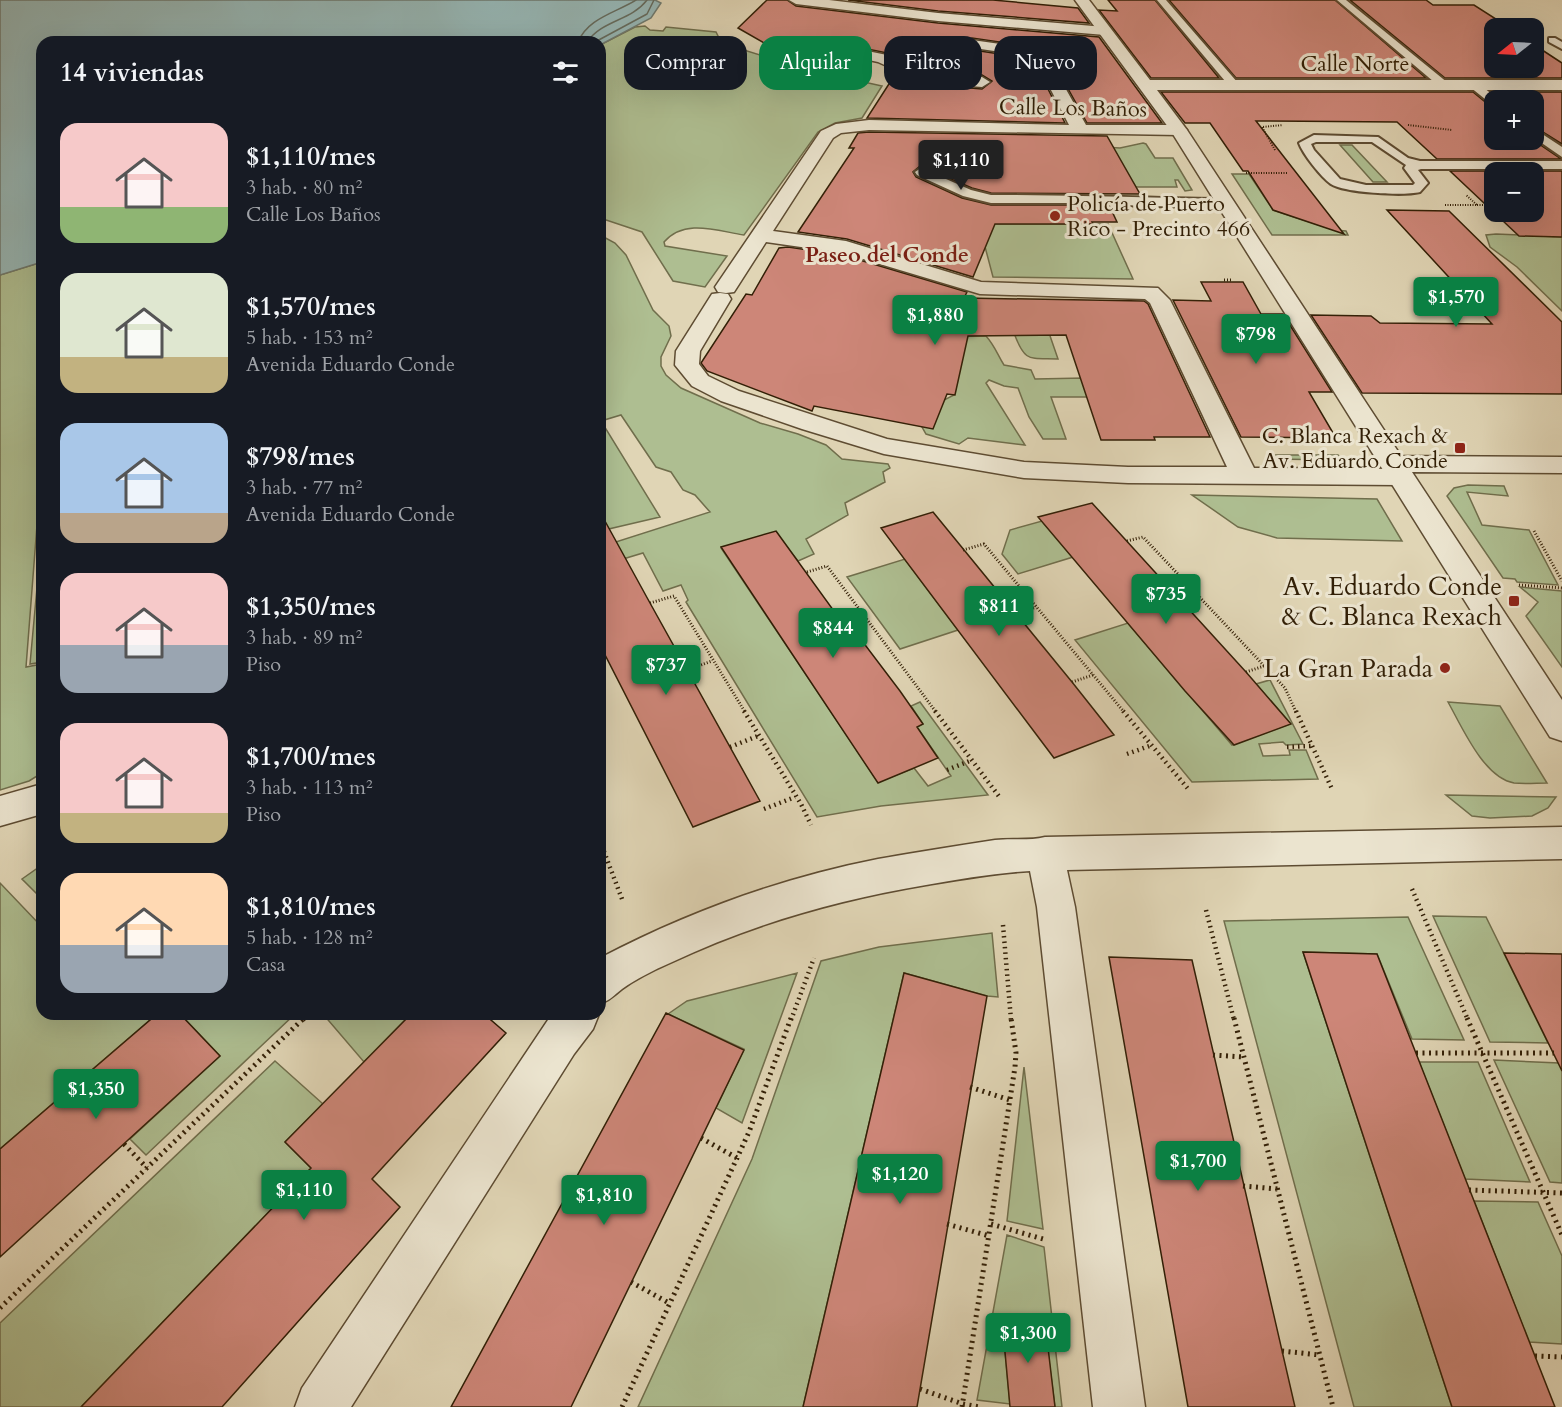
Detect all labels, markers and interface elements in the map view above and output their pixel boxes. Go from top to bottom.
north arrow [1484,18,1544,78]
map controls [1484,18,1544,222]
chip: Comprar [624,36,747,90]
chip: Alquilar [759,36,872,90]
chip: Filtros [884,36,982,90]
chip: Nuevo [994,36,1097,90]
street label: Calle Norte [1300,49,1410,79]
text: 14 viviendas [60,55,204,90]
icon: filters [549,56,582,89]
button: + [1484,90,1544,150]
street label: Calle Los Baños [999,92,1147,124]
text: $1,110/mes [246,139,376,174]
pin: $1,110 [912,140,1010,191]
text: $1,110 [932,146,990,173]
icon: home [108,147,180,219]
button: − [1484,162,1544,222]
text: 3 hab. · 80 m² [246,174,362,201]
place label: Policía de Puerto Rico - Precinto 466 [1067,189,1250,244]
text: Calle Los Baños [246,201,381,228]
marker: Policía de Puerto Rico - Precinto 466 [1048,209,1062,223]
district label: Paseo del Conde [805,240,969,270]
pin: $1,570 [1407,277,1505,328]
text: $1,570 [1427,283,1485,310]
text: $1,570/mes [246,289,376,324]
pin: $1,880 [886,295,984,346]
icon: home [108,297,180,369]
text: $1,880 [906,301,964,328]
pin: $798 [1220,314,1292,365]
text: $798 [1236,320,1276,347]
text: 5 hab. · 153 m² [246,324,373,351]
text: Avenida Eduardo Conde [246,351,455,378]
place label: C. Blanca Rexach & Av. Eduardo Conde [1262,421,1449,476]
text: $798/mes [246,439,355,474]
marker: C. Blanca Rexach & Av. Eduardo Conde [1453,441,1467,455]
icon: home [108,447,180,519]
text: 3 hab. · 77 m² [246,474,362,501]
text: Avenida Eduardo Conde [246,501,455,528]
place label: Av. Eduardo Conde & C. Blanca Rexach [1282,569,1502,634]
pin: $735 [1130,574,1202,625]
text: $735 [1146,580,1186,607]
pin: $811 [963,586,1035,637]
text: $1,350/mes [246,589,376,624]
text: $811 [979,592,1019,619]
marker: Av. Eduardo Conde & C. Blanca Rexach [1507,594,1521,608]
icon: home [108,597,180,669]
pin: $844 [797,608,869,659]
text: $844 [813,614,853,641]
text: 3 hab. · 89 m² [246,624,362,651]
pin: $737 [630,645,702,696]
text: Piso [246,651,281,678]
text: $737 [646,651,686,678]
place label: La Gran Parada [1264,651,1433,686]
marker: La Gran Parada [1438,661,1452,675]
text: $1,700/mes [246,739,376,774]
icon: home [108,747,180,819]
text: 3 hab. · 113 m² [246,774,373,801]
text: Piso [246,801,281,828]
text: $1,810/mes [246,889,376,924]
icon: home [108,897,180,969]
text: 5 hab. · 128 m² [246,924,373,951]
text: Casa [246,951,285,978]
pin: $1,350 [47,1069,145,1120]
text: $1,350 [67,1075,125,1102]
pin: $1,700 [1149,1141,1247,1192]
text: $1,700 [1169,1147,1227,1174]
pin: $1,120 [851,1154,949,1205]
text: $1,120 [871,1160,929,1187]
pin: $1,110 [255,1170,353,1221]
pin: $1,810 [555,1175,653,1226]
text: $1,110 [275,1176,333,1203]
text: $1,810 [575,1181,633,1208]
pin: $1,300 [979,1313,1077,1364]
text: $1,300 [999,1319,1057,1346]

